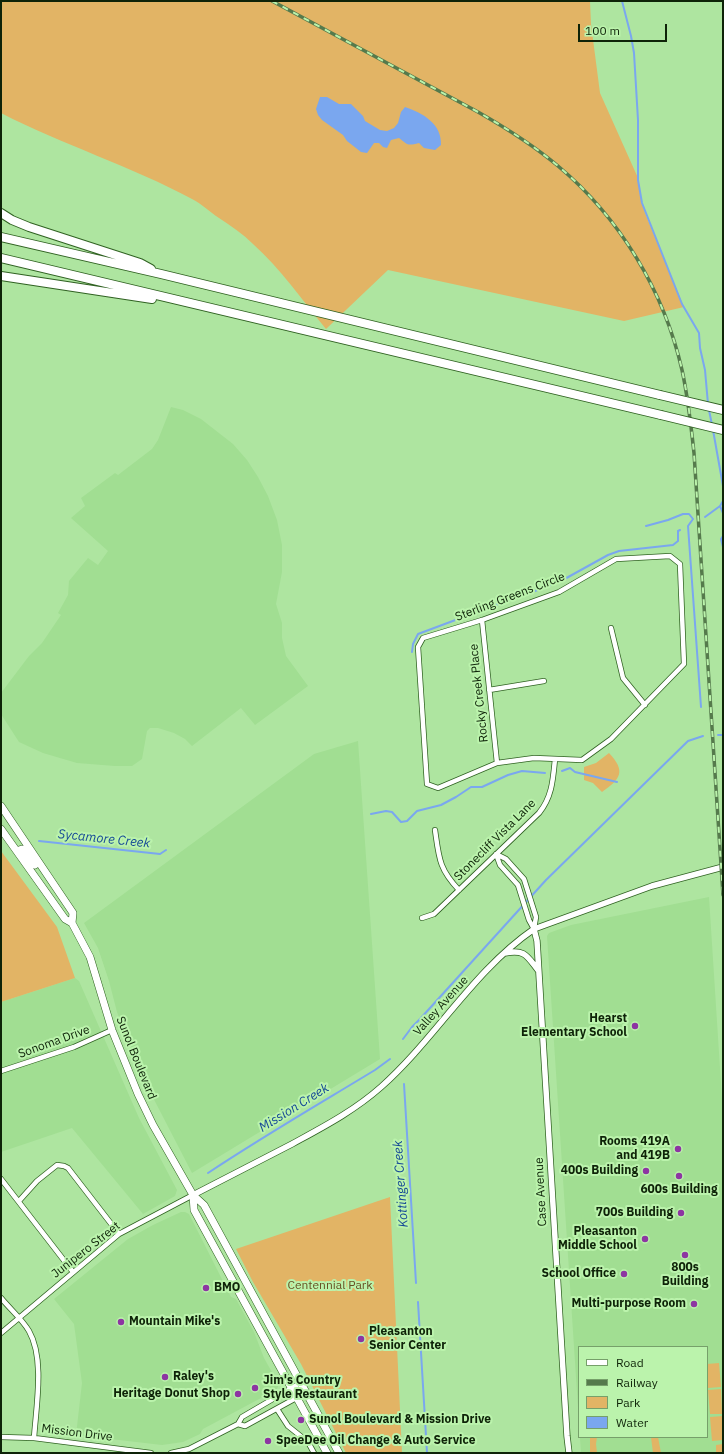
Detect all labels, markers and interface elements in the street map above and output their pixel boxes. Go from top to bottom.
scale bar [580,16,669,42]
text: 100 m [585,23,620,38]
street label: Sterling Greens Circle [453,569,567,625]
street label: Rocky Creek Place [467,643,491,743]
street label: Stonecliff Vista Lane [451,796,539,884]
water label: Sycamore Creek [57,826,151,852]
street label: Valley Avenue [410,973,472,1039]
place label: Hearst Elementary School [521,1012,627,1040]
street label: Sunol Boulevard [113,1014,159,1102]
marker: Hearst Elementary School [630,1021,640,1031]
street label: Sonoma Drive [16,1022,92,1062]
water label: Mission Creek [256,1080,332,1136]
place label: Rooms 419A and 419B [599,1135,670,1163]
water label: Kottinger Creek [390,1140,412,1228]
marker: Rooms 419A and 419B [673,1144,683,1154]
street label: Case Avenue [532,1157,550,1227]
place label: 400s Building [561,1164,638,1178]
marker: 400s Building [641,1166,651,1176]
marker: 600s Building [674,1171,684,1181]
place label: 600s Building [640,1183,718,1197]
place label: 700s Building [596,1206,673,1220]
marker: 700s Building [676,1208,686,1218]
street label: Junipero Street [49,1219,123,1281]
place label: Pleasanton Middle School [558,1225,637,1253]
marker: Pleasanton Middle School [640,1234,650,1244]
marker: 800s Building [680,1250,690,1260]
place label: 800s Building [662,1261,708,1289]
place label: School Office [542,1267,616,1281]
marker: School Office [619,1269,629,1279]
park label: Centennial Park [287,1279,373,1293]
place label: BMO [214,1281,240,1295]
marker: BMO [201,1283,211,1293]
place label: Multi-purpose Room [571,1297,686,1311]
marker: Multi-purpose Room [689,1299,699,1309]
place label: Mountain Mike's [129,1315,220,1329]
marker: Mountain Mike's [116,1317,126,1327]
place label: Pleasanton Senior Center [369,1325,446,1353]
marker: Pleasanton Senior Center [356,1334,366,1344]
legend [578,1346,708,1438]
text: Road [616,1355,644,1370]
place label: Raley's [173,1370,214,1384]
marker: Raley's [160,1372,170,1382]
place label: Jim's Country Style Restaurant [263,1374,357,1402]
text: Railway [616,1375,658,1390]
marker: Jim's Country Style Restaurant [250,1383,260,1393]
place label: Heritage Donut Shop [113,1387,230,1401]
marker: Heritage Donut Shop [233,1389,243,1399]
text: Park [616,1395,640,1410]
place label: Sunol Boulevard & Mission Drive [309,1413,491,1427]
marker: Sunol Boulevard & Mission Drive [296,1415,306,1425]
text: Water [616,1415,648,1430]
street label: Mission Drive [41,1421,113,1445]
place label: SpeeDee Oil Change & Auto Service [276,1434,475,1448]
marker: SpeeDee Oil Change & Auto Service [263,1436,273,1446]

